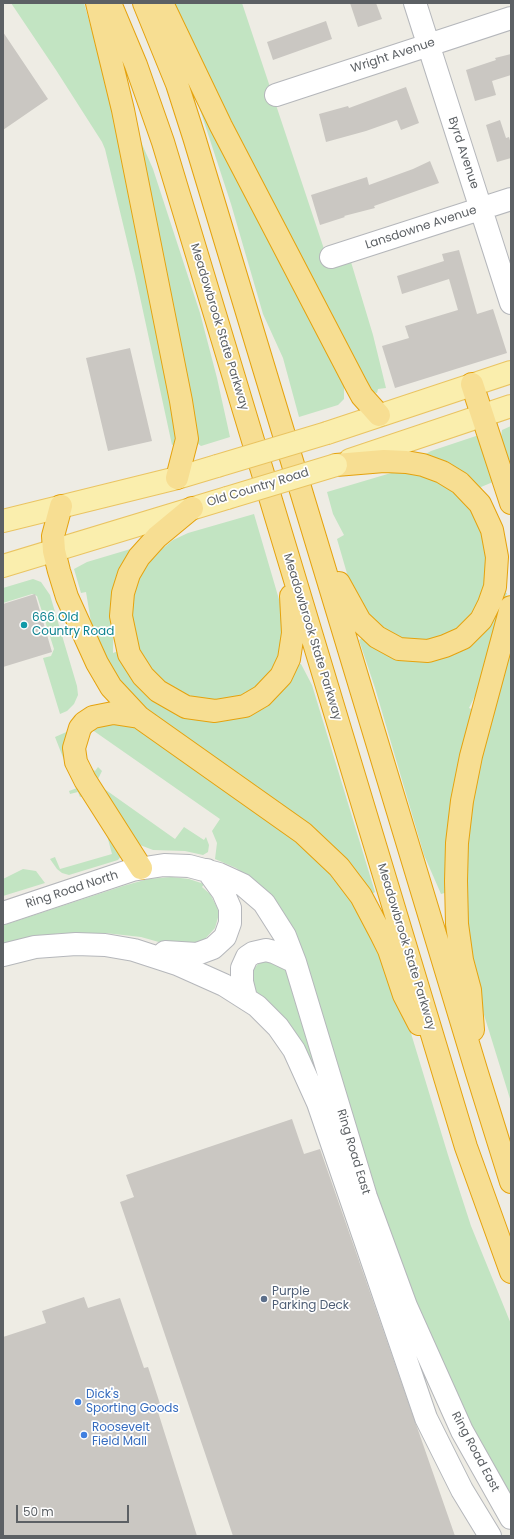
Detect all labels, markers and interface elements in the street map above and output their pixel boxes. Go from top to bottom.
street label: Wright Avenue [349,36,437,76]
street label: Byrd Avenue [445,115,481,191]
street label: Lansdowne Avenue [363,203,479,253]
street label: Meadowbrook State Parkway [187,242,251,412]
street label: Old Country Road [205,466,311,510]
street label: Meadowbrook State Parkway [280,552,344,722]
place label: 666 Old Country Road [32,611,114,639]
marker: 666 Old Country Road [19,620,29,630]
street label: Meadowbrook State Parkway [374,862,438,1032]
street label: Ring Road North [24,868,120,912]
street label: Ring Road East [333,1108,373,1196]
place label: Purple Parking Deck [272,1285,349,1313]
marker: Purple Parking Deck [259,1294,269,1304]
place label: Dick's Sporting Goods [86,1388,179,1416]
marker: Dick's Sporting Goods [73,1397,83,1407]
street label: Ring Road East [448,1410,502,1494]
place label: Roosevelt Field Mall [92,1421,150,1449]
marker: Roosevelt Field Mall [79,1430,89,1440]
scale bar [18,1497,131,1523]
text: 50 m [23,1503,54,1520]

